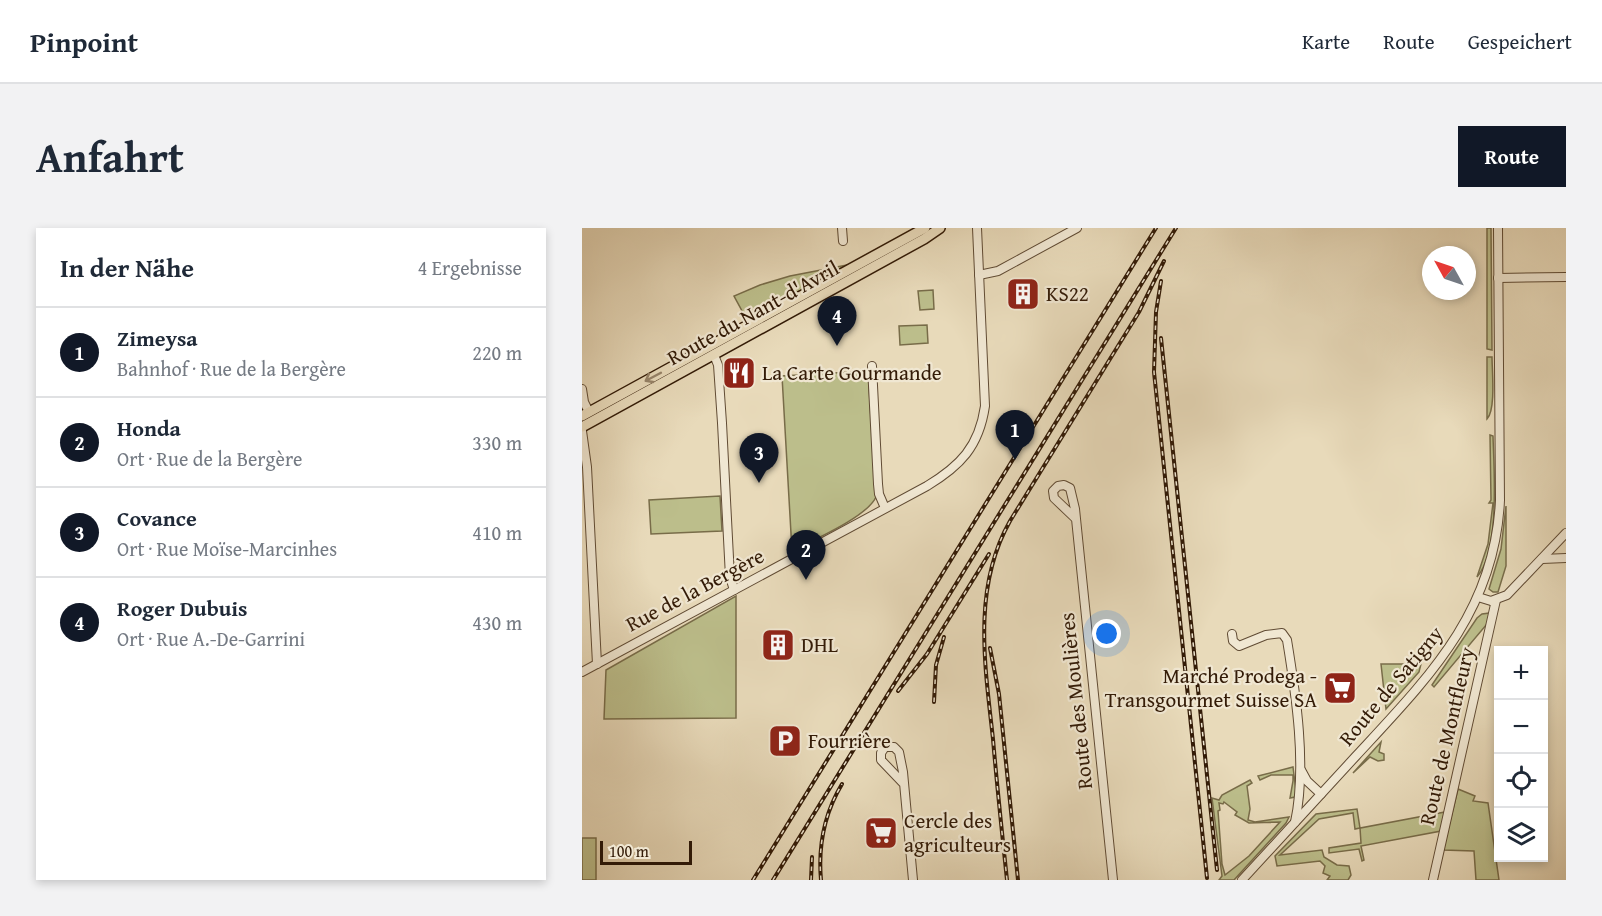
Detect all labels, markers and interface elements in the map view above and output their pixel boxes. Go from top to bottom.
text: Pinpoint [30,21,138,62]
text: Karte [1302,26,1350,57]
text: Route [1383,26,1435,57]
text: Gespeichert [1468,26,1572,57]
text: Anfahrt [36,126,184,187]
button: Route [1458,126,1566,187]
north arrow [1422,246,1476,300]
text: In der Nähe [60,248,194,287]
street label: Route du Nant-d'Avril [661,252,845,373]
text: 4 Ergebnisse [418,253,522,282]
building icon: KS22 [1005,276,1041,312]
place label: KS22 [1046,278,1089,309]
pin: 4 [818,296,856,346]
text: Zimeysa [117,322,198,354]
text: 1 [74,338,85,367]
text: 220 m [472,338,522,367]
text: Bahnhof · Rue de la Bergère [117,354,346,383]
restaurant icon: La Carte Gourmande [721,355,757,391]
place label: La Carte Gourmande [762,357,942,388]
one-way arrow [645,371,662,383]
pin: 1 [996,410,1034,460]
text: Honda [117,412,181,444]
text: 2 [74,428,85,457]
text: 330 m [472,428,522,457]
pin: 3 [740,434,778,483]
text: Ort · Rue de la Bergère [117,444,302,473]
text: Covance [117,502,197,534]
text: 3 [74,518,85,547]
text: 410 m [472,518,522,547]
pin: 2 [786,530,826,580]
text: Ort · Rue Moïse-Marcinhes [117,534,337,563]
street label: Rue de la Bergère [620,540,770,639]
text: Roger Dubuis [117,592,248,624]
text: 4 [74,608,85,637]
text: 430 m [472,608,522,637]
street label: Route des Moulières [1051,611,1100,791]
your location [1092,619,1121,648]
street label: Route de Satigny [1331,619,1450,752]
text: Ort · Rue A.-De-Garrini [117,624,305,653]
building icon: DHL [760,627,796,663]
place label: DHL [801,629,838,660]
street label: Route de Montfleury [1411,643,1482,828]
map controls [1494,646,1548,862]
button: + [1494,646,1548,700]
place label: Marché Prodega - Transgourmet Suisse SA [1105,660,1317,715]
supermarket icon: Marché Prodega - Transgourmet Suisse SA [1322,670,1358,706]
button: − [1494,700,1548,754]
parking icon: Fourrière [767,723,803,759]
place label: Fourrière [808,725,891,756]
button: locate [1494,754,1548,808]
place label: Cercle des agriculteurs [904,805,1011,860]
button: layers [1494,808,1548,862]
supermarket icon: Cercle des agriculteurs [863,815,899,851]
scale bar [600,838,692,866]
text: 100 m [609,839,649,863]

